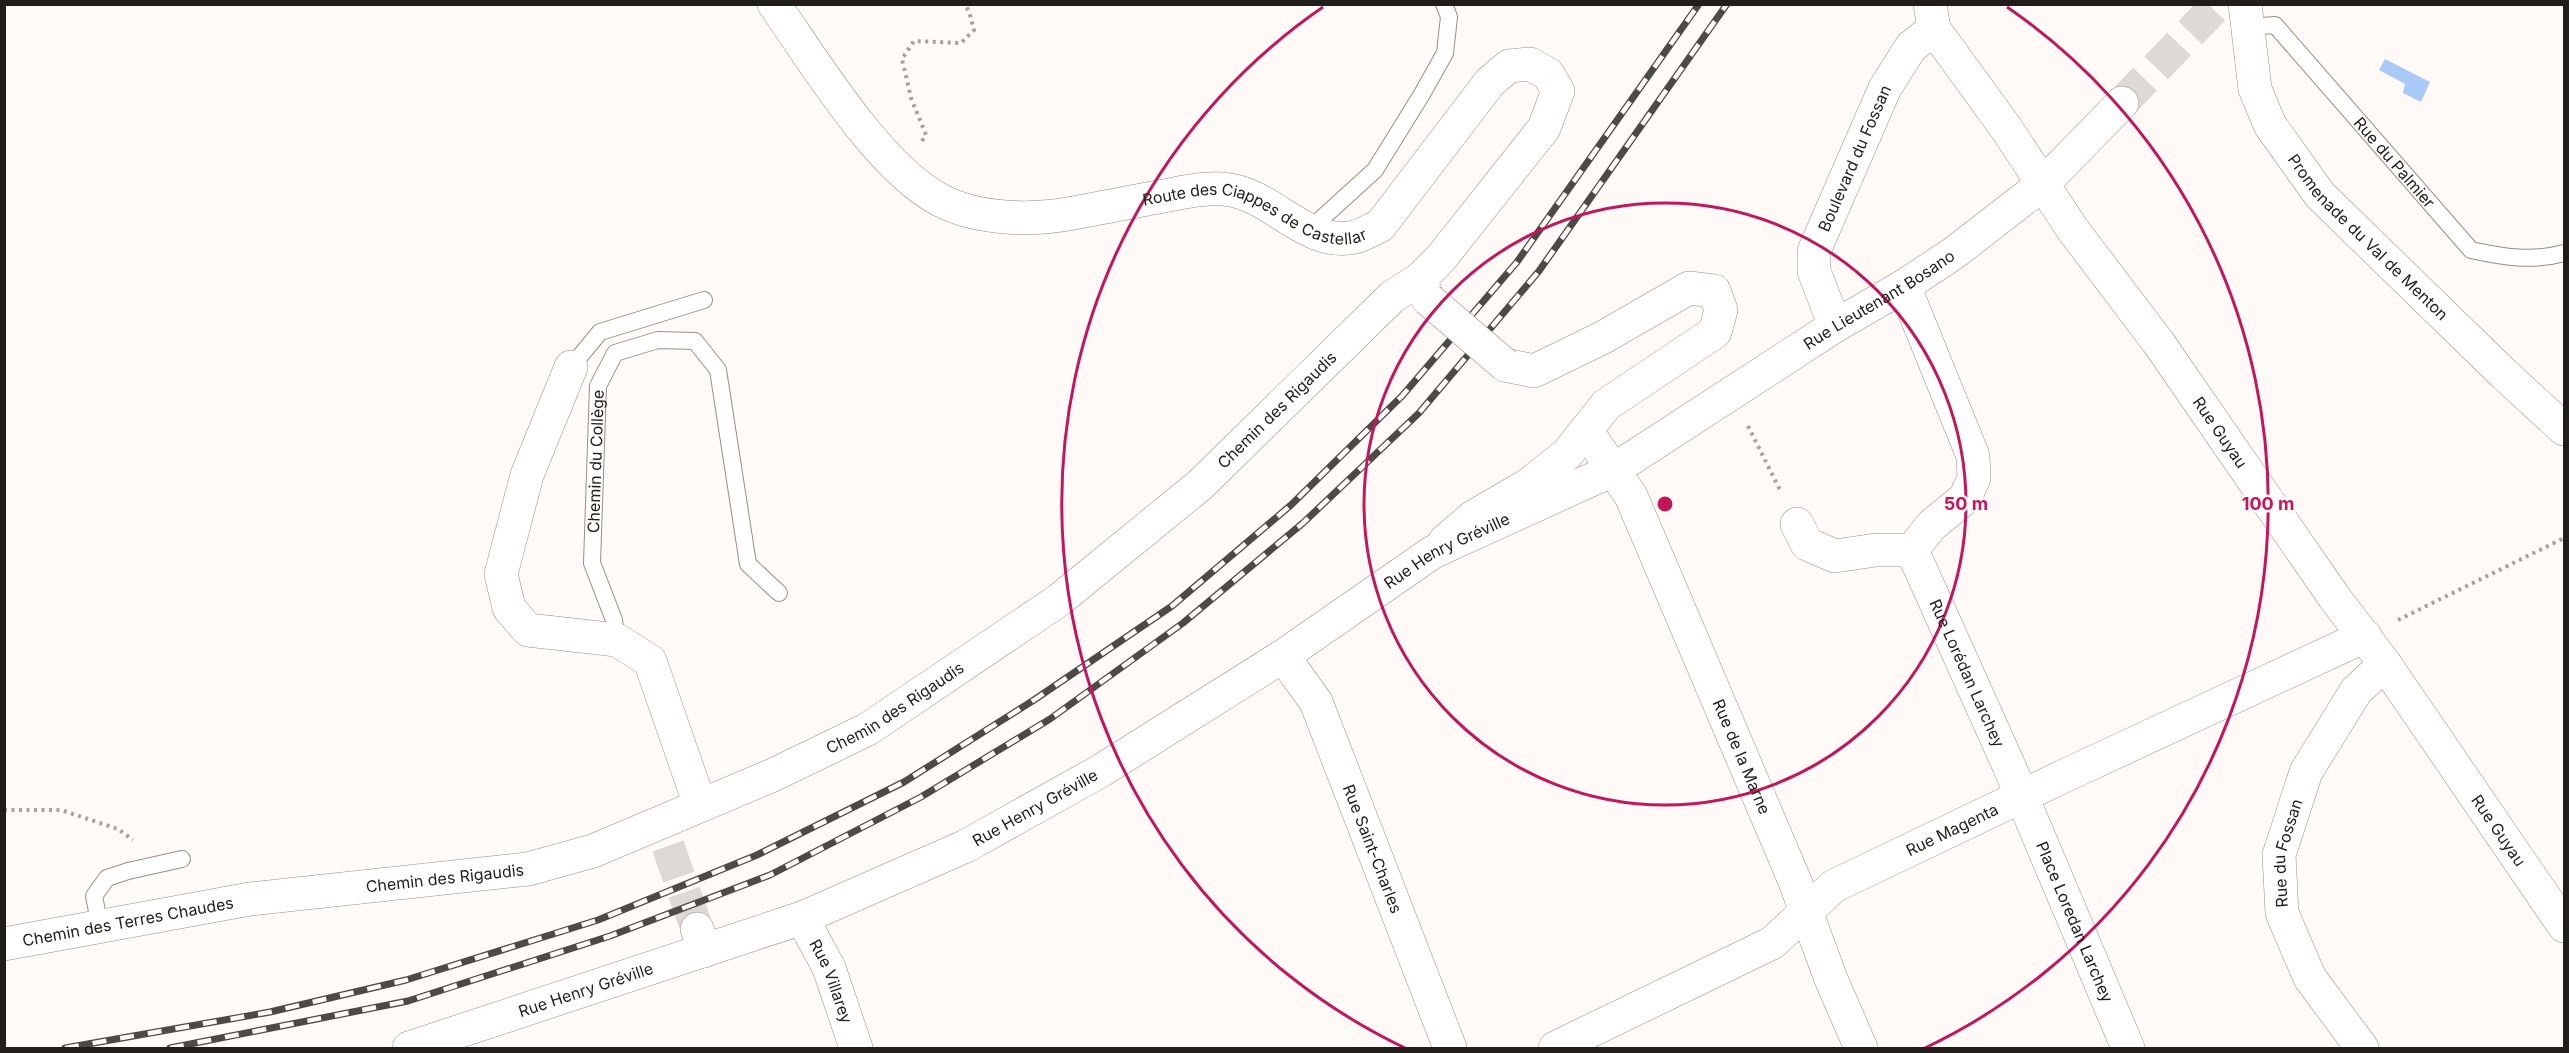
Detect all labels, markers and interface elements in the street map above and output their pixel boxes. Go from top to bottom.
street label: Boulevard du Fossan [1814,82,1895,235]
street label: Rue du Palmier [2350,113,2439,212]
street label: Promenade du Val de Menton [2284,150,2452,324]
street label: Route des Ciappes de Castellar [1141,179,1370,249]
street label: Rue Lieutenant Bosano [1800,245,1958,354]
street label: Chemin des Rigaudis [1213,347,1341,473]
street label: Chemin du Collège [583,389,608,533]
street label: Rue Guyau [2189,393,2252,472]
text: 50 m [1944,493,1988,514]
text: 100 m [2242,493,2294,514]
centre of rings [1655,494,1675,514]
street label: Rue Henry Gréville [1380,508,1513,593]
street label: Rue Lorédan Larchey [1925,596,2009,750]
street label: Chemin des Rigaudis [823,657,968,758]
street label: Rue de la Marne [1709,696,1775,817]
street label: Rue Henry Gréville [969,764,1101,851]
street label: Rue Saint-Charles [1339,781,1407,916]
street label: Rue Guyau [2467,791,2530,870]
street label: Rue du Fossan [2269,796,2307,908]
street label: Rue Magenta [1903,799,2001,860]
street label: Place Loredan Larchey [2032,838,2118,1005]
street label: Chemin des Rigaudis [365,860,525,896]
street label: Chemin des Terres Chaudes [21,892,235,950]
street label: Rue Villarey [805,936,857,1026]
street label: Rue Henry Gréville [516,958,656,1021]

